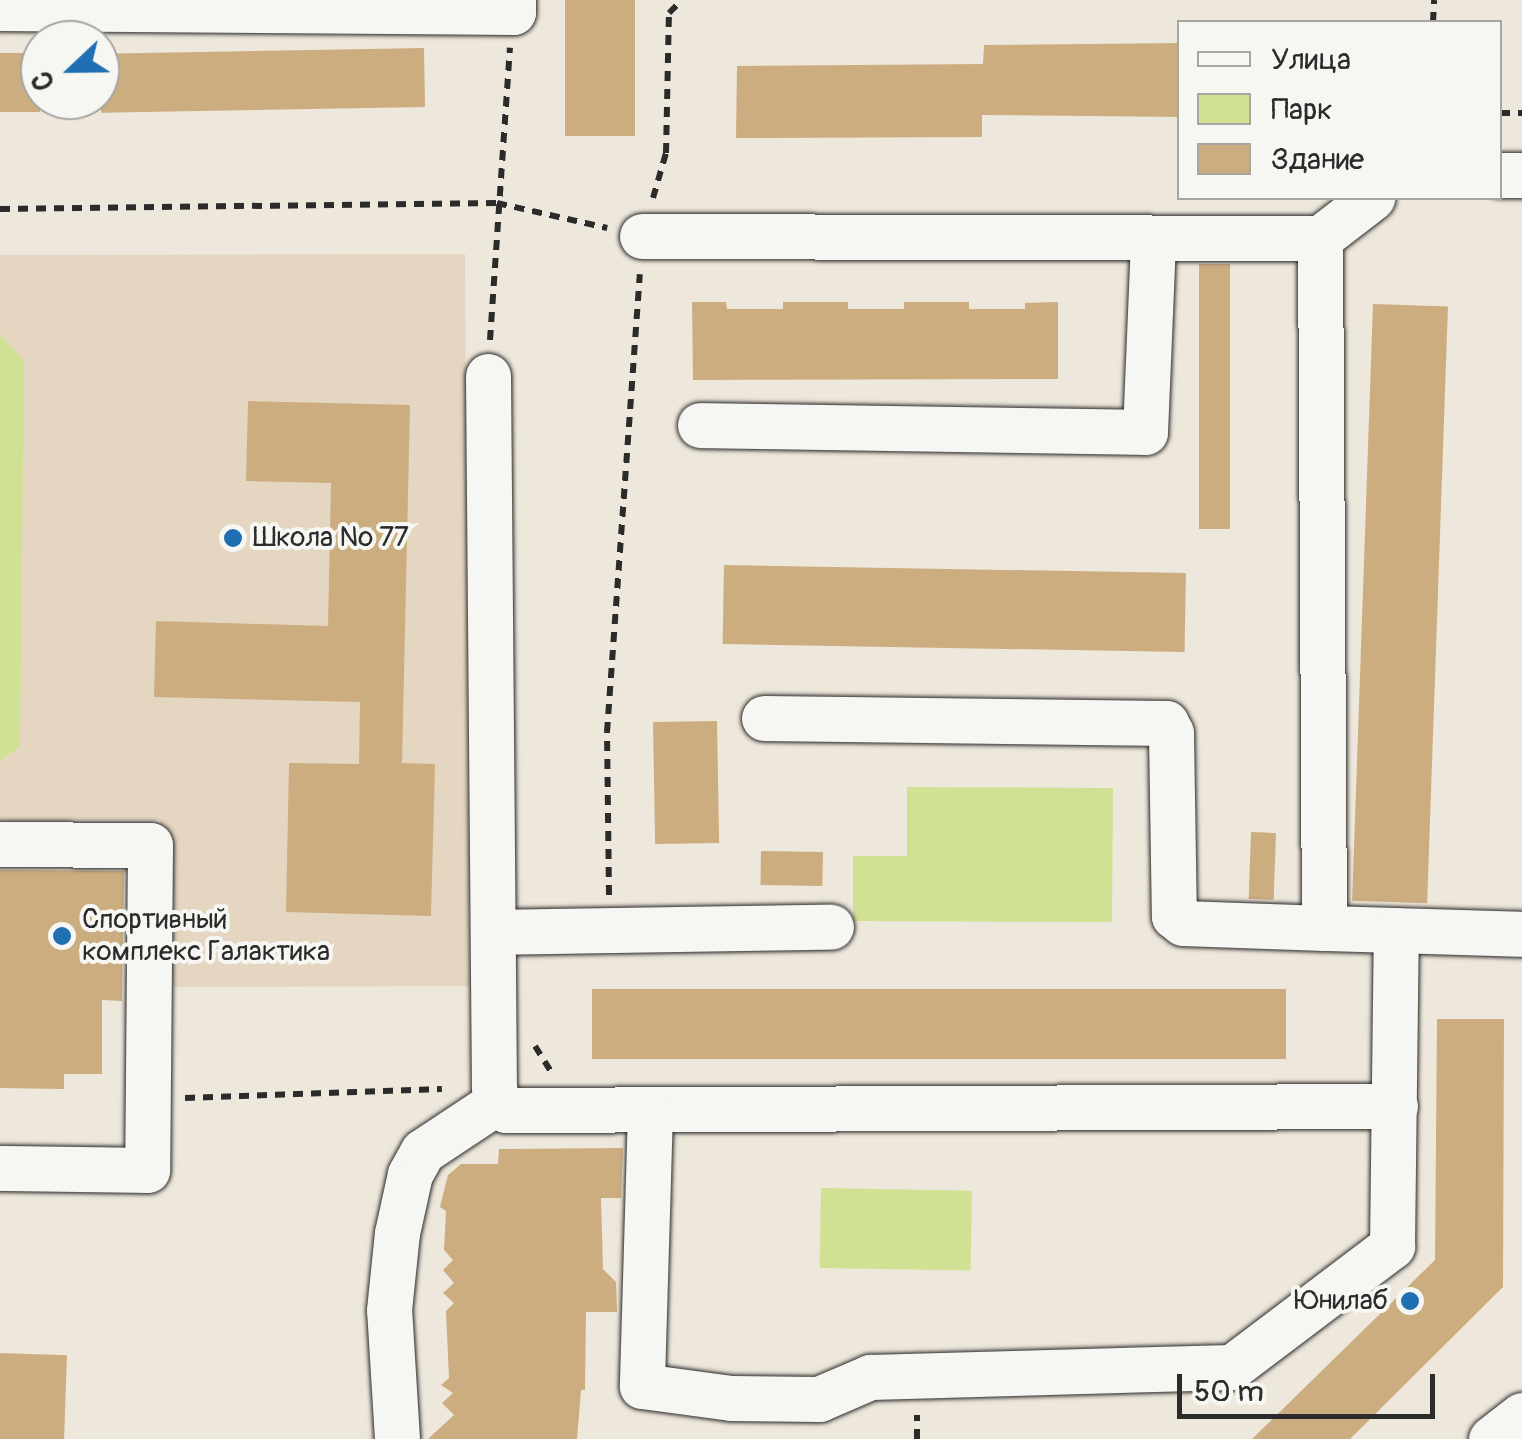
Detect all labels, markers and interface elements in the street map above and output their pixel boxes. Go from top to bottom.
north arrow [20,20,120,120]
legend [1177,20,1502,200]
text: Улица [1271,41,1351,78]
text: С [24,66,63,95]
text: Парк [1271,91,1333,128]
text: Здание [1271,141,1364,178]
place label: Школа № 77 [253,521,409,555]
marker: Школа № 77 [222,527,244,549]
place label: Спортивный комплекс Галактика [82,903,330,969]
marker: Спортивный комплекс Галактика [51,925,73,947]
place label: Юнилаб [1294,1284,1388,1318]
marker: Юнилаб [1397,1288,1423,1314]
scale bar [1182,1354,1440,1416]
text: 50 m [1194,1373,1264,1410]

